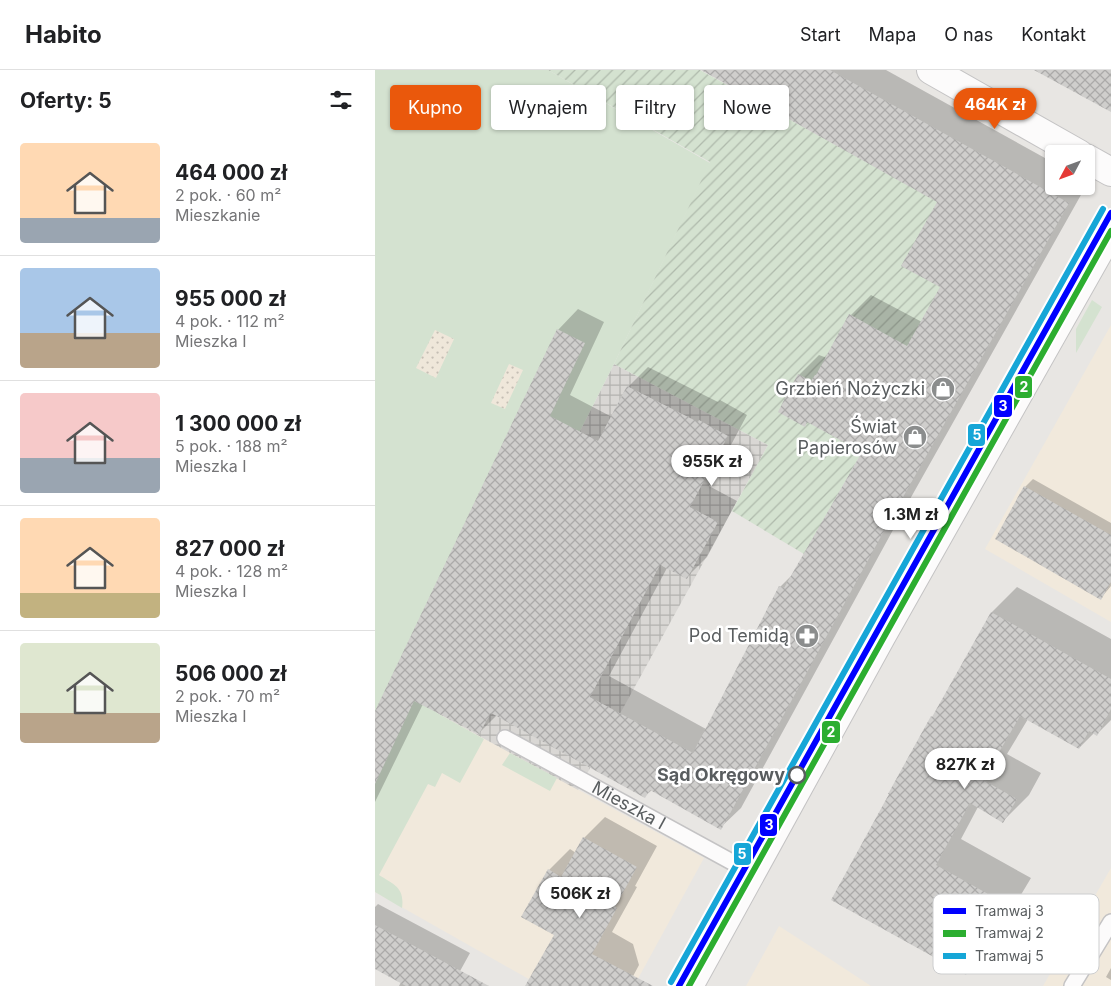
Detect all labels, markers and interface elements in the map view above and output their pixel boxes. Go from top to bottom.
text: Habito [25,20,102,49]
text: Start [800,24,841,45]
text: Mapa [869,24,916,45]
text: O nas [944,24,993,45]
text: Kontakt [1021,24,1086,45]
chip: Kupno [390,85,481,130]
chip: Wynajem [491,85,606,130]
chip: Filtry [616,85,694,130]
chip: Nowe [704,85,789,130]
icon: filters [327,86,355,114]
text: Oferty: 5 [20,88,112,113]
pin: 464K zł [949,88,1041,130]
text: 464K zł [965,94,1025,114]
north arrow [1045,145,1095,195]
map controls [1045,145,1095,195]
text: 464 000 zł [175,160,287,185]
icon: home [60,163,120,223]
text: 2 pok. · 60 m² [175,185,281,205]
text: Mieszkanie [175,205,260,225]
text: 955 000 zł [175,286,286,311]
icon: home [60,288,120,348]
text: 4 pok. · 112 m² [175,311,285,331]
text: Mieszka I [175,331,247,351]
line badge: 2 [1014,375,1033,399]
shop icon: Grzbień Nożyczki [930,376,956,402]
place label: Grzbień Nożyczki [775,378,925,399]
text: 2 [1020,378,1029,395]
line badge: 3 [993,394,1013,418]
text: 3 [998,397,1008,414]
text: 1 300 000 zł [175,411,301,436]
icon: home [60,413,120,473]
place label: Świat Papierosów [798,415,897,458]
line badge: 5 [967,423,986,447]
shop icon: Świat Papierosów [902,424,928,450]
text: 5 [973,426,982,443]
text: 5 pok. · 188 m² [175,436,288,456]
pin: 955K zł [666,444,758,487]
text: 955K zł [682,451,742,471]
text: Mieszka I [175,456,247,476]
pin: 1.3M zł [865,498,957,540]
text: 1.3M zł [884,504,938,524]
text: 827 000 zł [175,536,284,561]
icon: home [60,538,120,598]
text: 4 pok. · 128 m² [175,561,288,581]
text: Mieszka I [175,581,247,601]
pharmacy icon: Pod Temidą [794,623,820,649]
place label: Pod Temidą [689,625,789,646]
text: 506 000 zł [175,661,286,686]
icon: home [60,663,120,723]
text: 2 pok. · 70 m² [175,686,280,706]
text: Mieszka I [175,706,247,726]
line badge: 2 [821,720,841,744]
text: 2 [827,723,836,740]
pin: 827K zł [919,748,1011,790]
text: 827K zł [936,754,994,774]
place label: Sąd Okręgowy [657,764,785,785]
marker: Sąd Okręgowy [788,766,806,784]
street label: Mieszka I [589,777,669,834]
line badge: 3 [759,813,778,837]
text: 3 [764,816,774,833]
line badge: 5 [733,842,752,866]
text: 5 [738,845,747,862]
pin: 506K zł [534,876,626,919]
text: 506K zł [550,883,610,903]
legend [933,894,1099,974]
text: Tramwaj 3 [975,902,1044,919]
text: Tramwaj 2 [975,924,1044,941]
text: Tramwaj 5 [975,947,1044,964]

